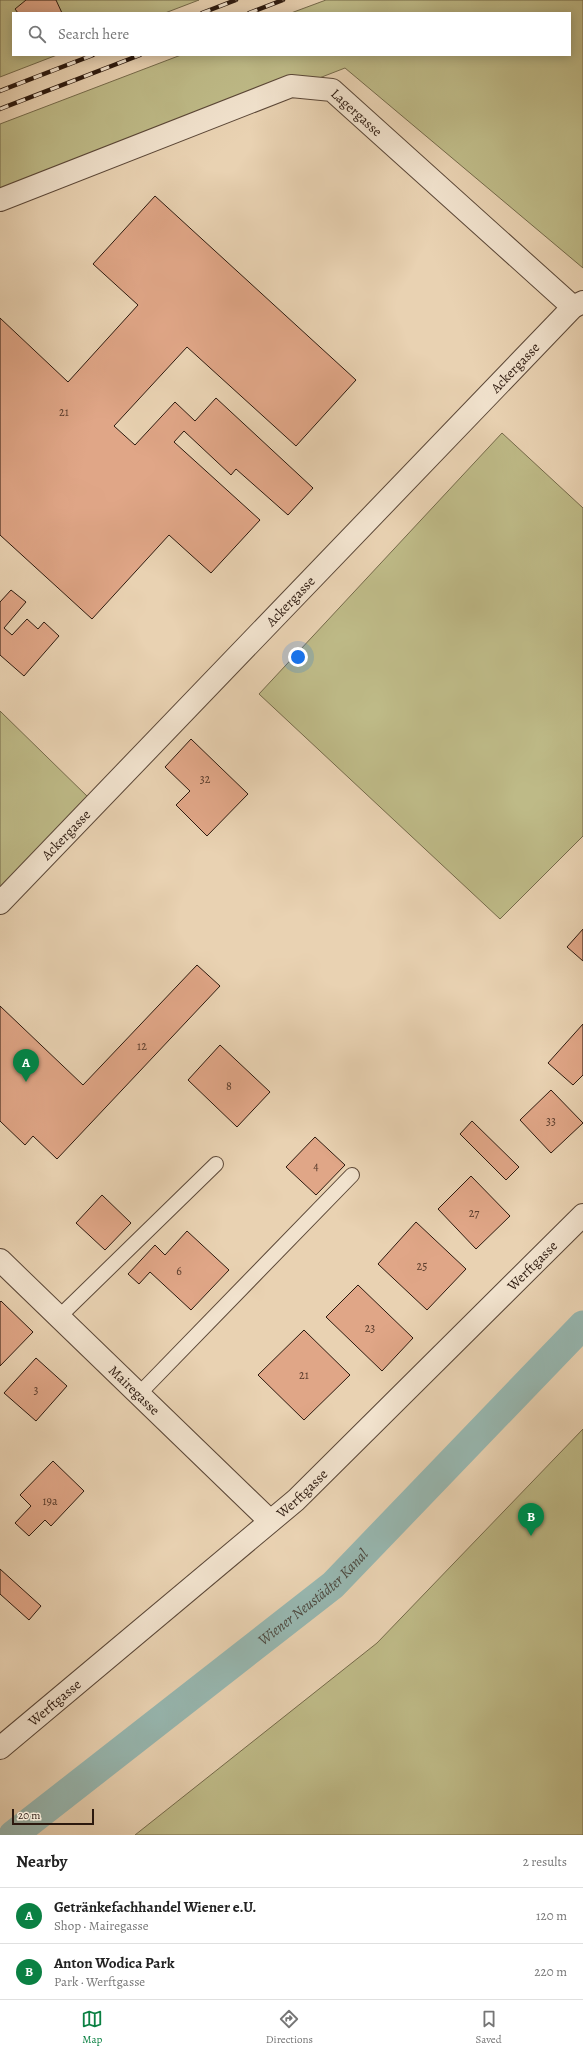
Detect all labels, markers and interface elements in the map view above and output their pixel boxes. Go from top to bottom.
search box [12,12,571,56]
icon: search [26,23,48,45]
text: Search here [58,24,129,44]
street label: Lagergasse [327,84,387,140]
street label: Ackergasse [486,338,544,397]
house number: 21 [59,404,69,420]
street label: Ackergasse [261,572,319,631]
your location [288,647,308,667]
house number: 32 [200,771,211,787]
street label: Ackergasse [36,805,95,865]
house number: 12 [137,1038,147,1054]
pin: A [13,1049,39,1082]
house number: 8 [226,1078,232,1094]
house number: 33 [546,1113,556,1129]
house number: 4 [313,1158,319,1174]
house number: 27 [469,1205,480,1221]
street label: Werftgasse [502,1236,561,1295]
house number: 25 [417,1258,427,1274]
house number: 6 [176,1263,182,1279]
house number: 23 [365,1320,375,1336]
street label: Mairegasse [105,1361,164,1419]
house number: 21 [299,1367,309,1383]
house number: 3 [34,1382,39,1398]
street label: Werftgasse [271,1465,332,1523]
house number: 19a [42,1493,58,1509]
pin: B [518,1503,544,1536]
water label: Wiener Neustädter Kanal [254,1544,373,1650]
street label: Werftgasse [23,1675,85,1731]
scale bar [12,1807,94,1826]
text: 20 m [18,1808,40,1823]
text: Nearby [16,1850,67,1873]
text: 2 results [523,1853,567,1870]
text: Getränkefachhandel Wiener e.U. [54,1897,256,1917]
text: A [25,1907,33,1924]
text: 120 m [536,1907,567,1924]
text: Shop · Mairegasse [54,1917,149,1934]
text: Anton Wodica Park [54,1953,174,1973]
text: B [25,1963,33,1980]
text: 220 m [534,1963,567,1980]
text: Park · Werftgasse [54,1973,145,1990]
tab: Map [81,2008,103,2047]
tab: Directions [266,2008,313,2047]
tab: Saved [476,2008,502,2047]

